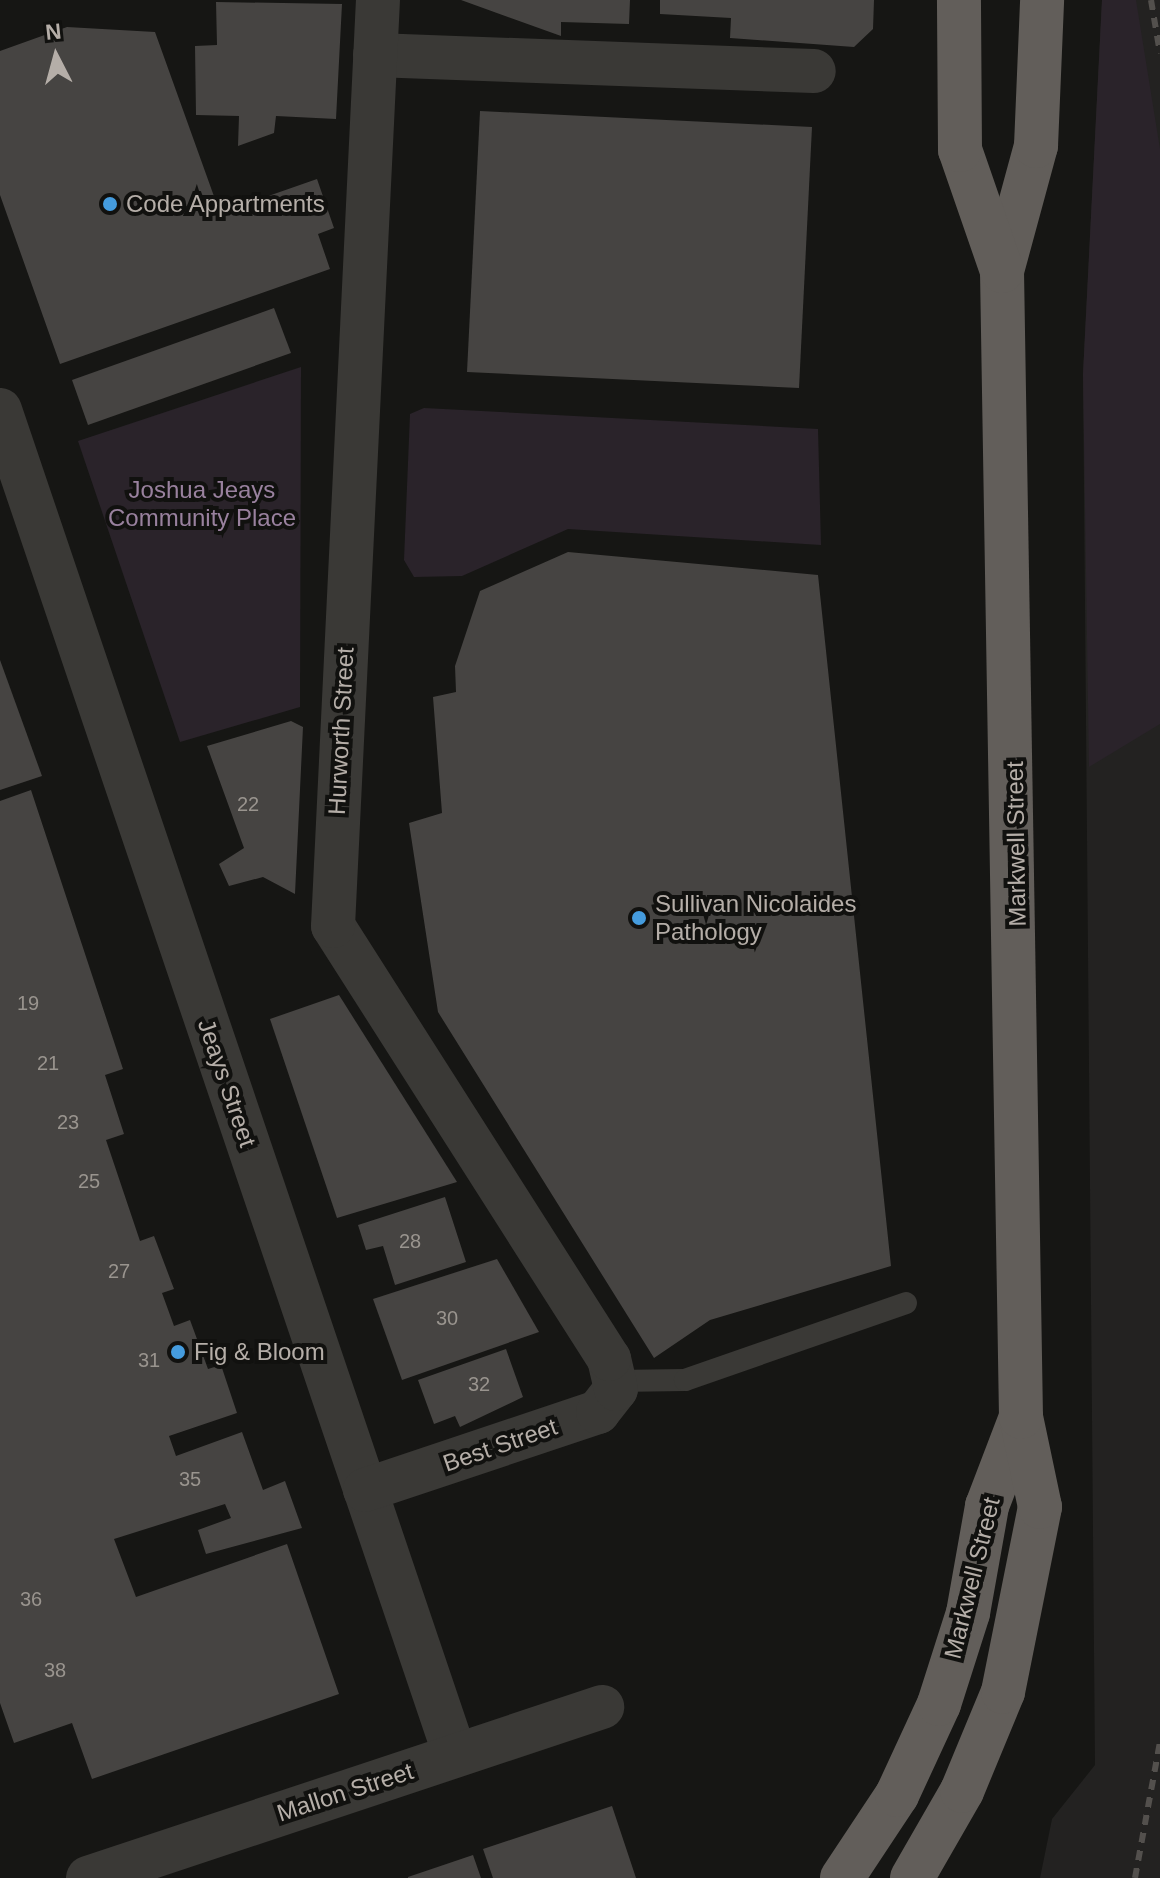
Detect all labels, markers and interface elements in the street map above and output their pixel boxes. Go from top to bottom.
north arrow [16,16,96,96]
text: N [44,18,63,45]
place label: Code Appartments [126,190,326,218]
marker: Code Appartments [101,195,119,213]
park label: Joshua Jeays Community Place [108,476,296,532]
street label: Hurworth Street [322,646,360,816]
street label: Markwell Street [1000,761,1032,927]
house number: 22 [237,792,259,816]
place label: Sullivan Nicolaides Pathology [655,890,856,946]
marker: Sullivan Nicolaides Pathology [630,909,648,927]
house number: 19 [17,991,39,1015]
street label: Jeays Street [192,1015,262,1151]
house number: 21 [37,1051,59,1075]
house number: 23 [57,1110,79,1134]
house number: 25 [78,1169,100,1193]
house number: 28 [399,1229,421,1253]
house number: 27 [108,1259,130,1283]
house number: 30 [436,1306,458,1330]
place label: Fig & Bloom [194,1338,325,1366]
marker: Fig & Bloom [169,1343,187,1361]
house number: 31 [138,1348,160,1372]
house number: 32 [468,1372,490,1396]
street label: Best Street [439,1412,561,1478]
house number: 35 [179,1467,201,1491]
street label: Markwell Street [938,1494,1006,1662]
house number: 36 [20,1587,42,1611]
house number: 38 [44,1658,66,1682]
street label: Mallon Street [273,1756,417,1828]

